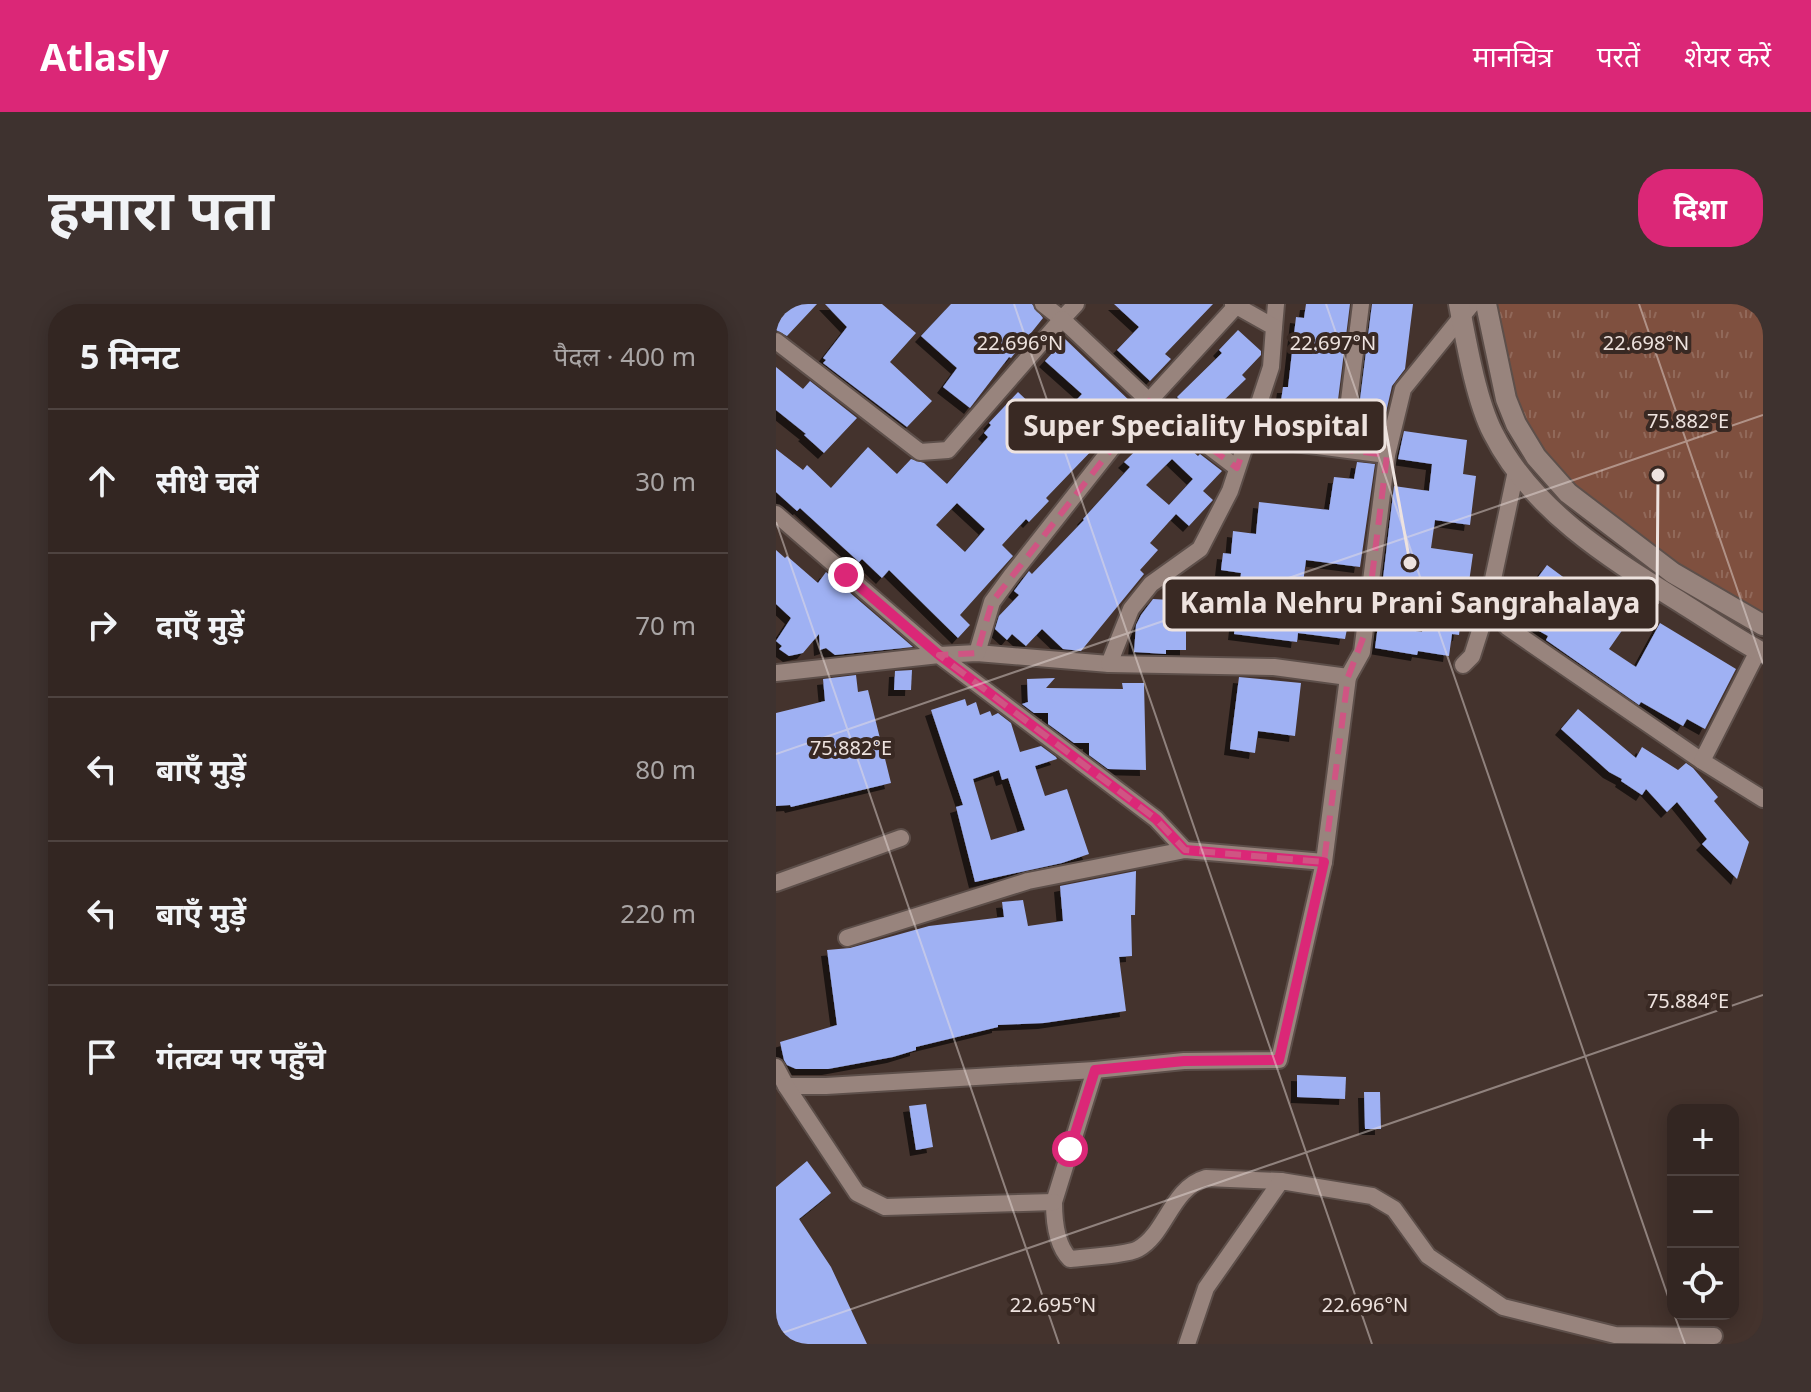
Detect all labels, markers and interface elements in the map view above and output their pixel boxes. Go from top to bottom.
text: Atlasly [40,30,169,82]
text: मानचित्र [1473,37,1553,75]
text: परतें [1597,37,1640,75]
text: शेयर करें [1684,37,1771,75]
button: दिशा [1638,169,1763,247]
text: हमारा पता [48,170,274,246]
text: 22.696°N [977,329,1063,356]
text: 22.697°N [1290,329,1376,356]
text: 22.698°N [1603,329,1689,356]
text: 5 मिनट [80,333,180,379]
text: पैदल · 400 m [554,338,696,374]
callout: Super Speciality Hospital [1007,400,1385,452]
text: Super Speciality Hospital [1023,406,1369,444]
text: 75.882°E [1647,407,1729,434]
icon: ahead [80,459,124,503]
text: सीधे चलें [156,461,258,502]
text: 30 m [635,463,696,499]
route end [828,557,864,593]
callout: Kamla Nehru Prani Sangrahalaya [1164,578,1657,630]
text: Kamla Nehru Prani Sangrahalaya [1180,583,1640,621]
icon: right [80,603,124,647]
text: दाएँ मुड़ें [156,605,244,646]
text: 70 m [635,607,696,643]
text: 75.882°E [810,734,892,761]
icon: left [80,747,124,791]
text: बाएँ मुड़ें [156,749,246,790]
text: 80 m [635,751,696,787]
icon: left [80,891,124,935]
text: बाएँ मुड़ें [156,893,246,934]
text: 220 m [620,895,696,931]
text: 75.884°E [1647,987,1729,1014]
icon: arrive [80,1035,124,1079]
text: गंतव्य पर पहुँचे [156,1037,326,1078]
map controls [1667,1104,1739,1320]
button: + [1667,1104,1739,1176]
route start [1052,1131,1088,1167]
button: − [1667,1176,1739,1248]
button: locate [1667,1248,1739,1320]
text: 22.695°N [1010,1291,1096,1318]
text: 22.696°N [1322,1291,1408,1318]

